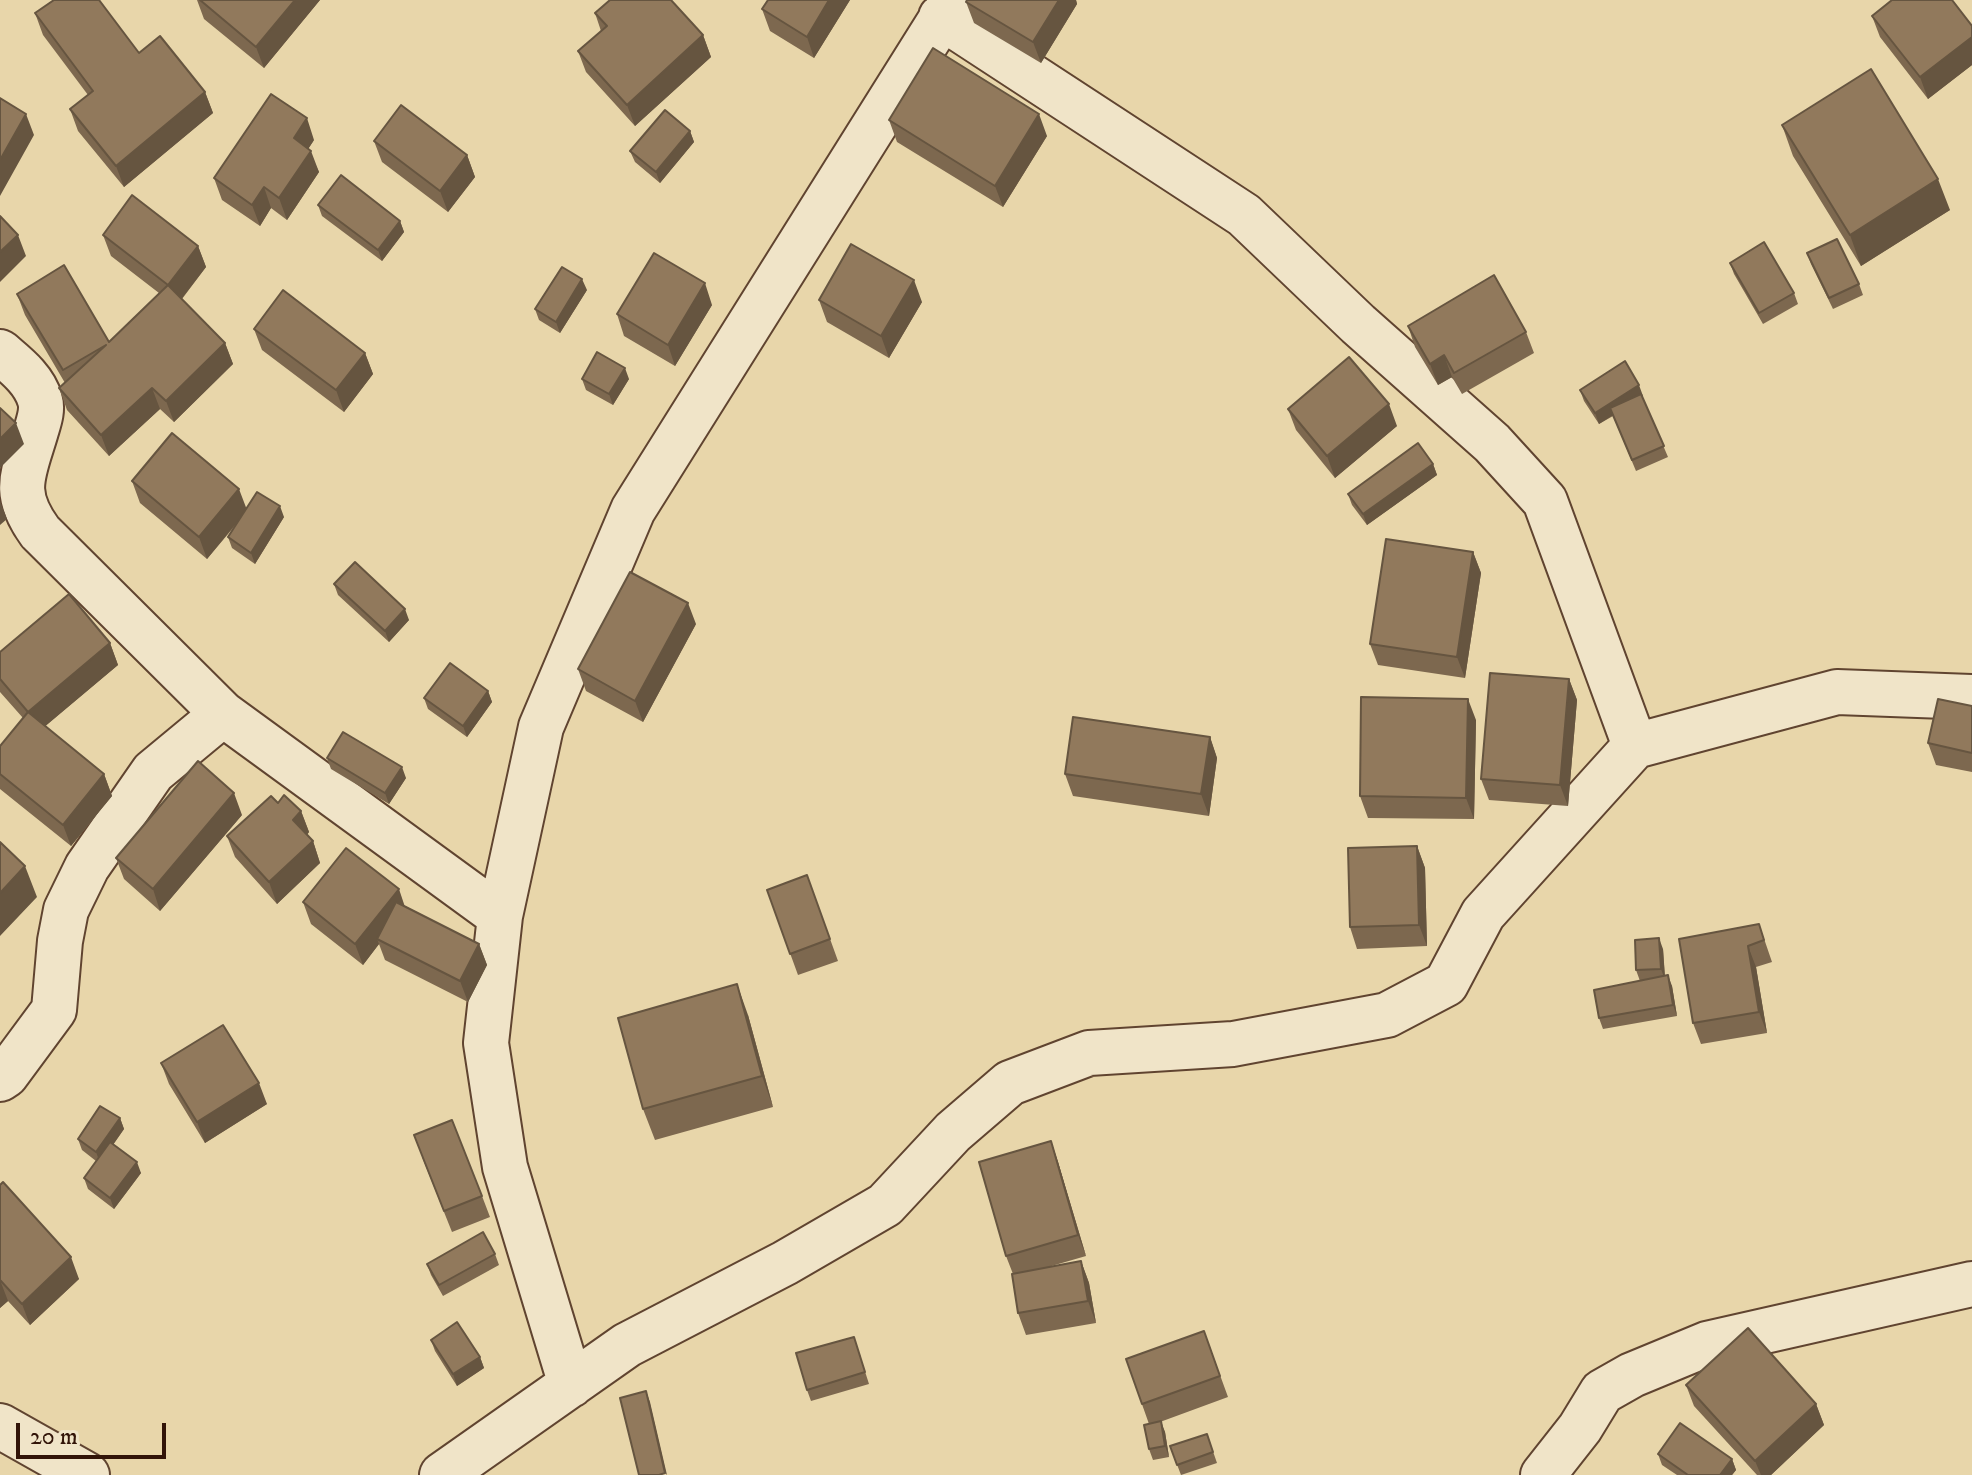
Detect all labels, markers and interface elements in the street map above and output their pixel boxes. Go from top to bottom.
scale bar [20,1407,170,1457]
text: 20 m [30,1422,78,1452]

